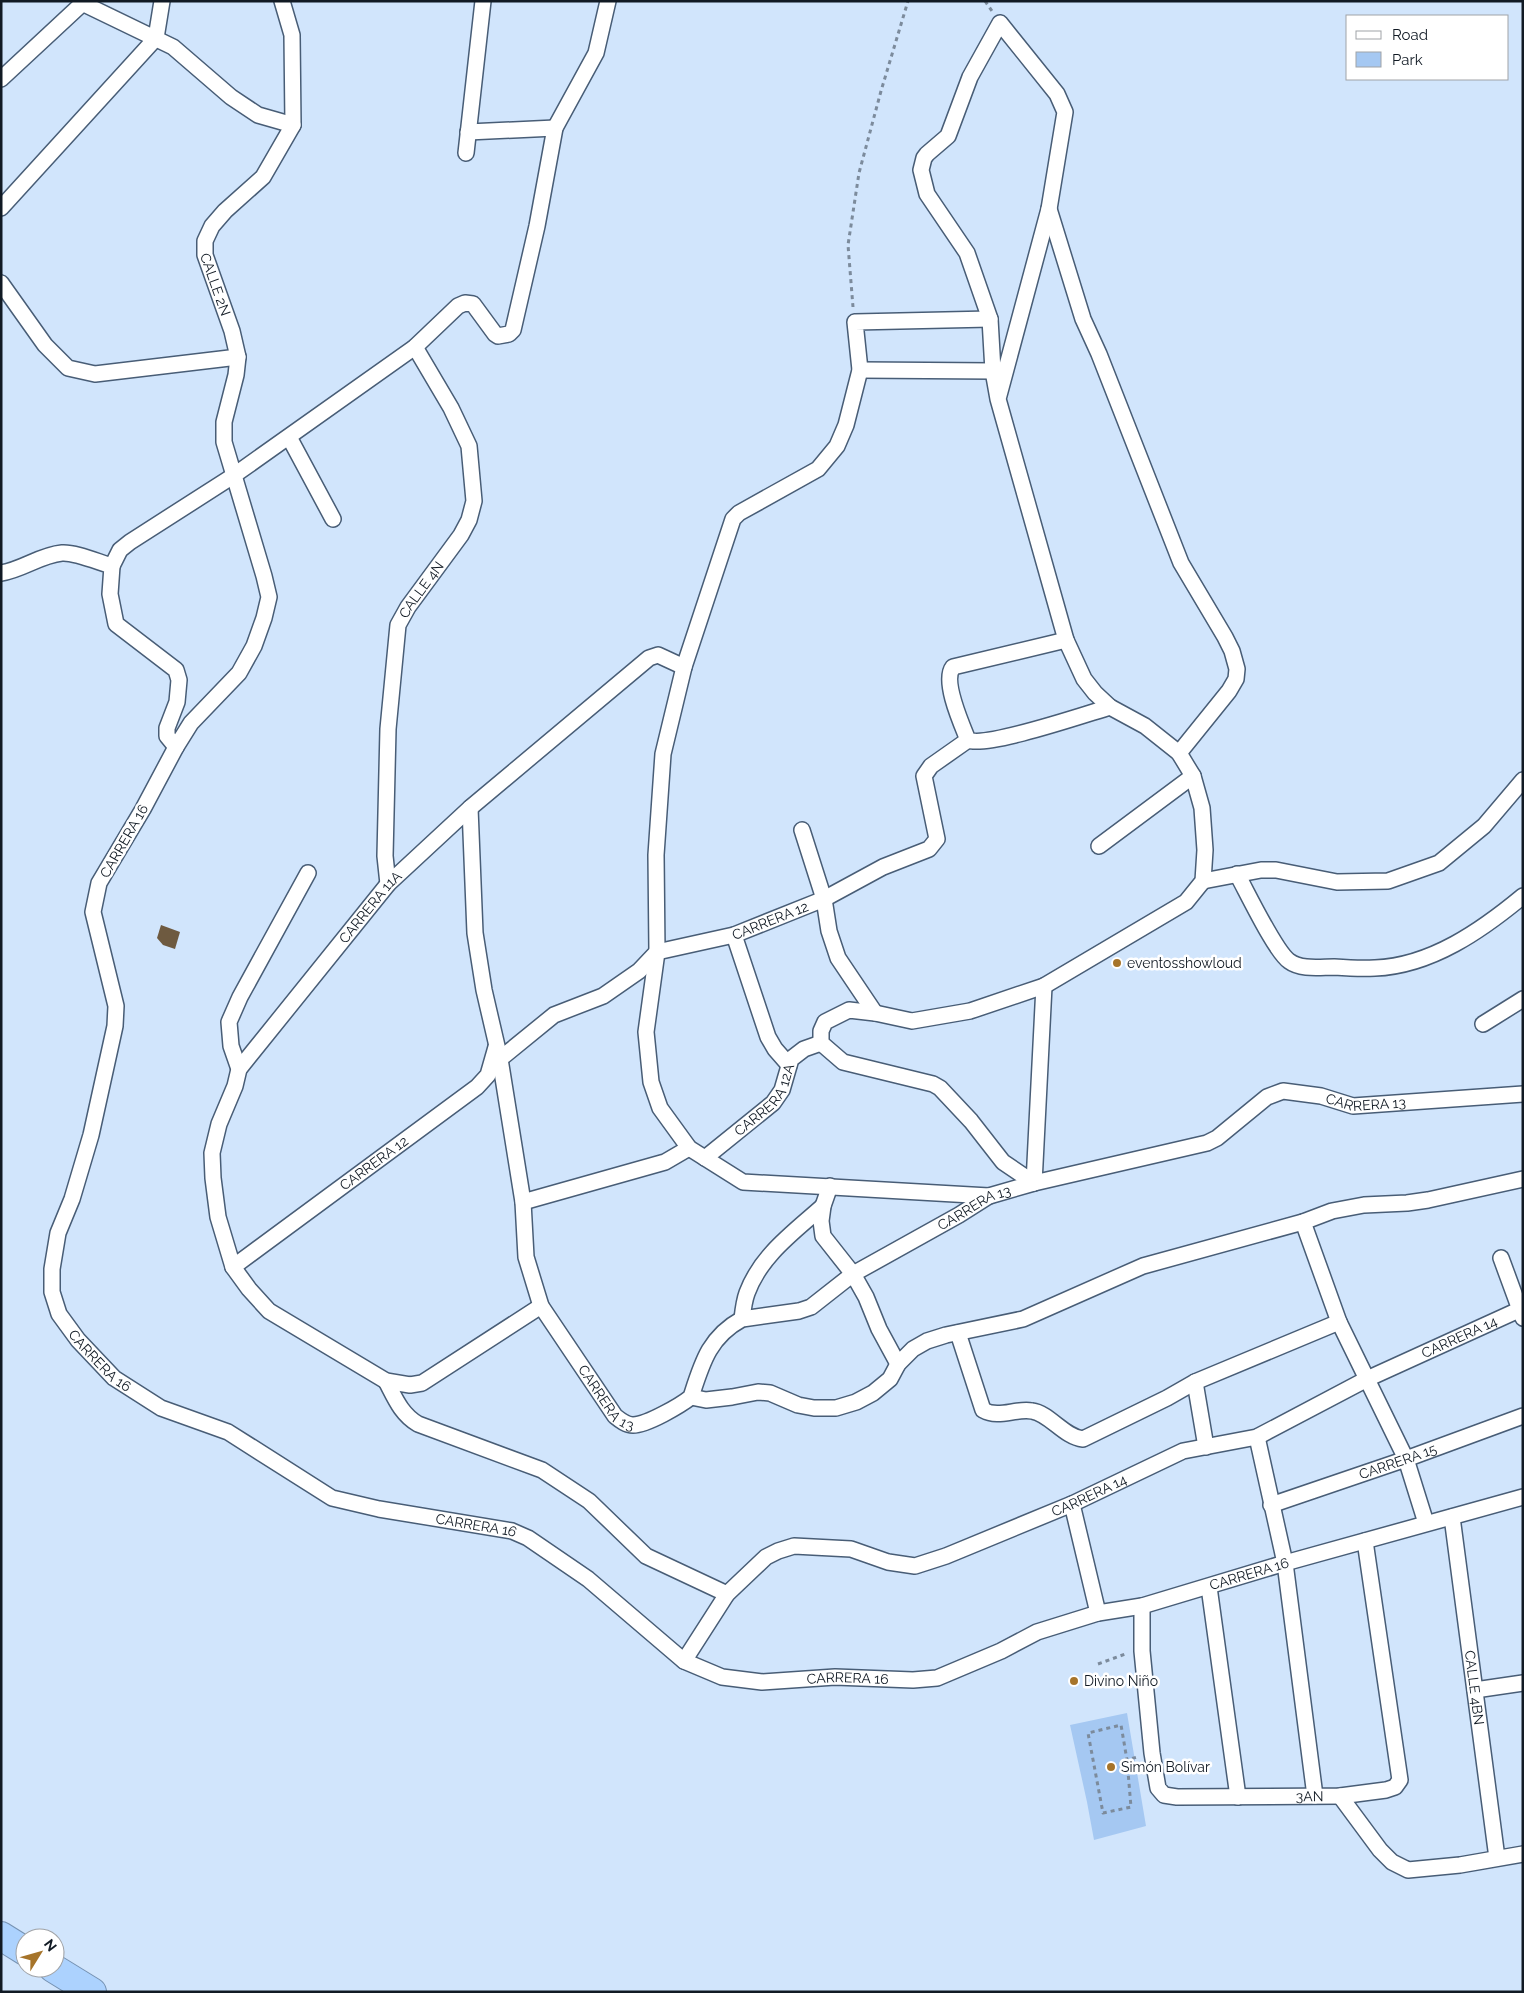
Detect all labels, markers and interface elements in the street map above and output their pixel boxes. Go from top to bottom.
legend [1346,15,1509,80]
text: Road [1392,26,1428,44]
text: Park [1392,51,1423,69]
street label: CALLE 2N [197,251,234,318]
street label: CALLE 4N [396,558,447,621]
street label: CARRERA 16 [97,802,151,880]
street label: CARRERA 11A [336,867,405,946]
street label: CARRERA 12 [730,898,811,943]
place label: eventosshowloud [1127,955,1242,971]
marker: eventosshowloud [1111,957,1123,969]
street label: CARRERA 12A [731,1061,797,1139]
street label: CARRERA 13 [1324,1090,1406,1114]
street label: CARRERA 12 [337,1133,411,1194]
street label: CARRERA 13 [935,1182,1012,1233]
street label: CARRERA 14 [1419,1313,1500,1361]
street label: CARRERA 16 [65,1327,134,1395]
street label: CARRERA 13 [575,1362,635,1433]
street label: CARRERA 15 [1357,1440,1439,1482]
street label: CARRERA 14 [1049,1471,1130,1520]
street label: CARRERA 16 [434,1511,520,1540]
street label: CARRERA 16 [1208,1554,1291,1593]
street label: CALLE 4BN [1462,1649,1487,1726]
street label: CARRERA 16 [806,1669,889,1687]
place label: Divino Niño [1084,1673,1158,1689]
marker: Divino Niño [1068,1675,1080,1687]
place label: Simón Bolívar [1121,1759,1210,1775]
marker: Simón Bolívar [1105,1761,1117,1773]
street label: 3AN [1296,1788,1324,1804]
north arrow [15,1928,65,1978]
text: N [41,1936,60,1954]

